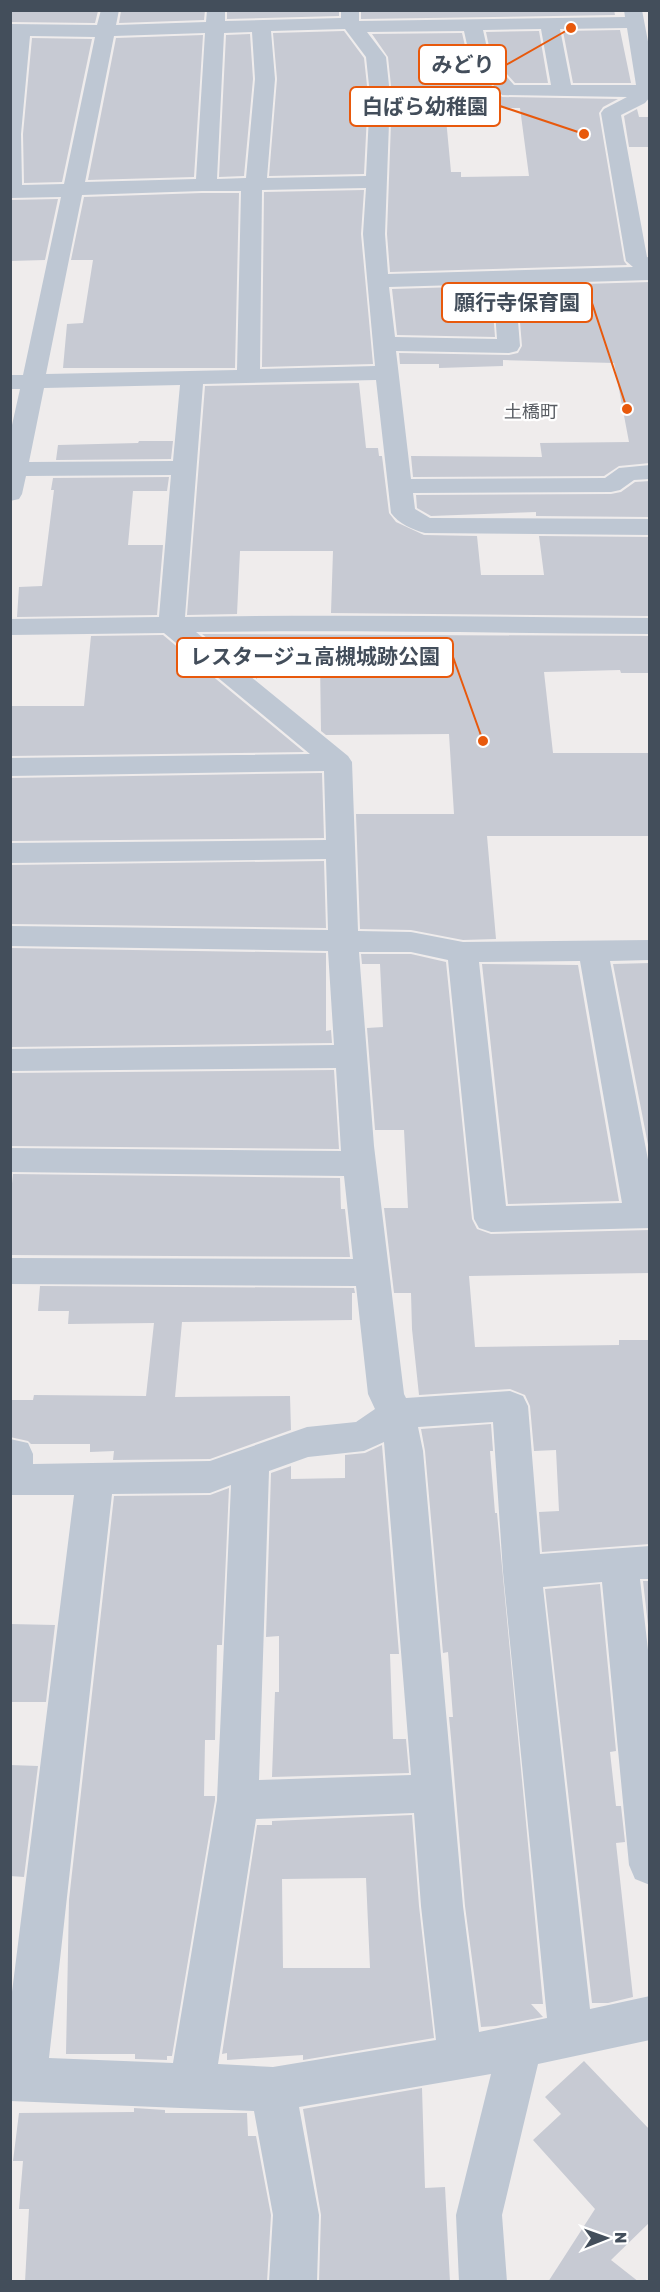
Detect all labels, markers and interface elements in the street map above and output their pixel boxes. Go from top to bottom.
callout: みどり [419,45,506,84]
text: みどり [432,52,495,77]
callout: 白ばら幼稚園 [350,87,500,126]
text: 白ばら幼稚園 [362,94,488,119]
callout: 願行寺保育園 [442,283,592,322]
text: 願行寺保育園 [454,290,580,315]
district label: 土橋町 [504,401,558,423]
callout: レスタージュ高槻城跡公園 [177,638,453,677]
text: レスタージュ高槻城跡公園 [190,644,440,669]
north arrow [576,2208,636,2268]
text: N [611,2232,630,2244]

